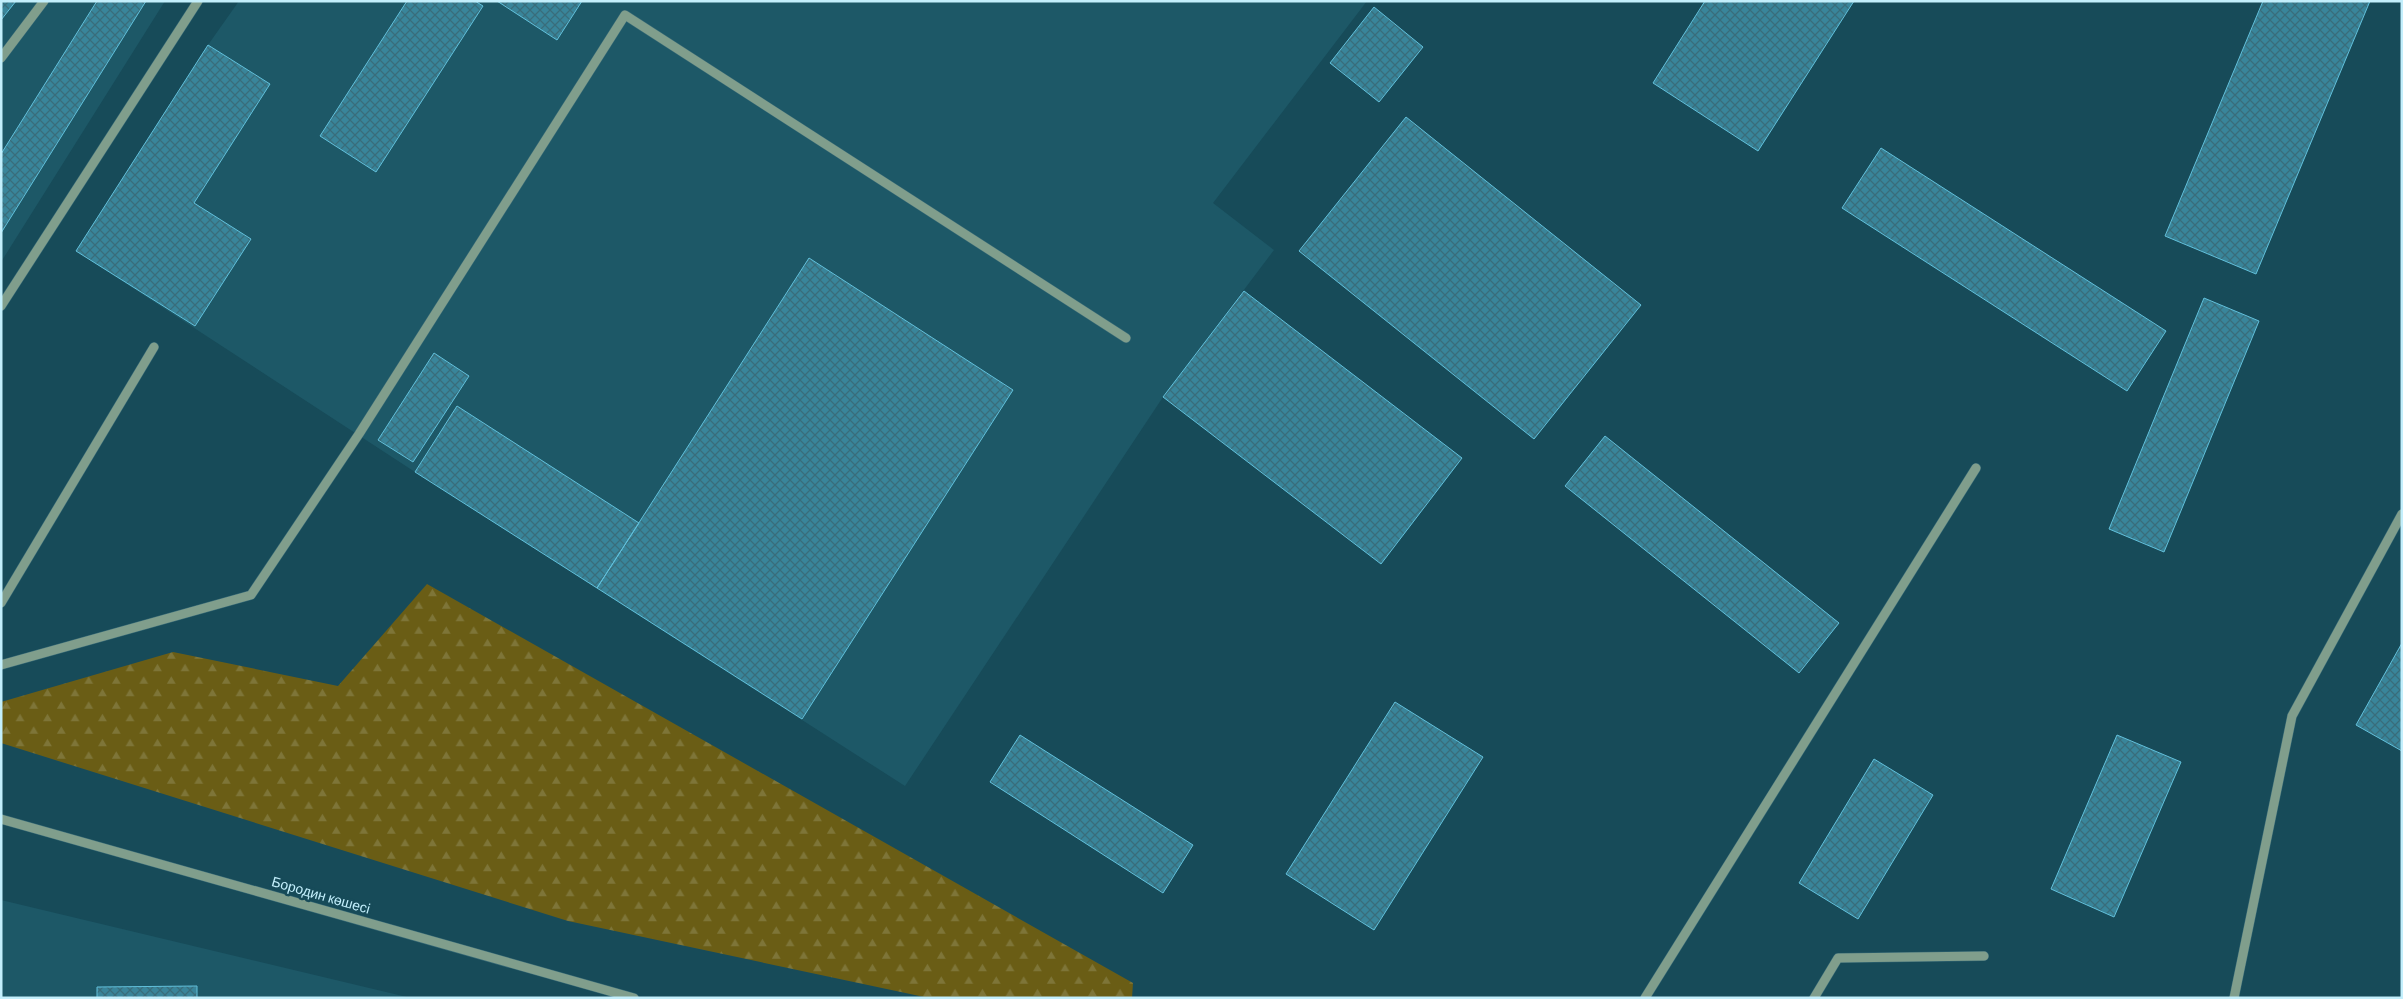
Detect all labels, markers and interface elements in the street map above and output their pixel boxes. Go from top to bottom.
street label: Бородин көшесі [270,872,372,917]

